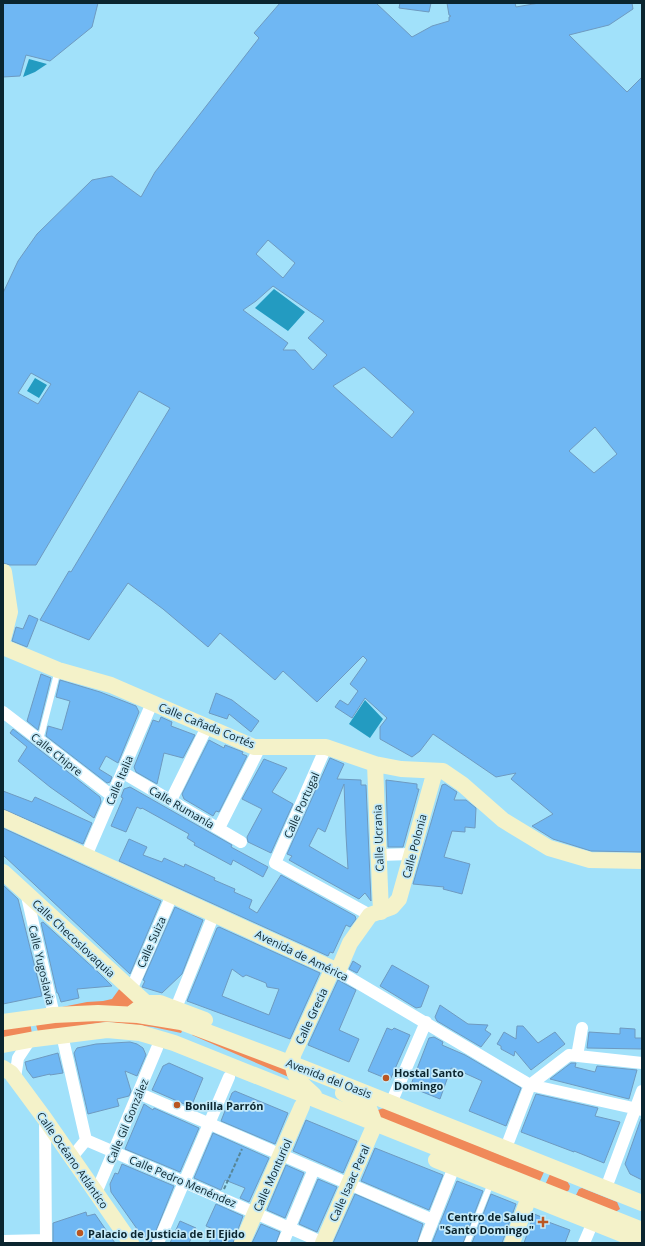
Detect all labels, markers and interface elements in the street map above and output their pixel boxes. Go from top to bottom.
street label: Calle Cañada Cortés [157,699,257,751]
street label: Calle Chipre [28,729,86,779]
street label: Calle Italia [102,753,136,807]
street label: Calle Portugal [280,770,322,840]
street label: Calle Rumanía [147,782,217,832]
street label: Calle Ucrania [369,804,387,872]
street label: Calle Polonia [398,812,430,880]
street label: Calle Checoslovaquia [29,896,119,980]
street label: Calle Suiza [133,914,169,970]
street label: Calle Yugoslavia [26,924,58,1006]
street label: Avenida de América [253,926,351,984]
street label: Calle Grecia [291,985,331,1047]
street label: Avenida del Oasis [284,1055,374,1101]
place label: Hostal Santo Domingo [394,1065,464,1093]
marker: Hostal Santo Domingo [381,1073,391,1083]
street label: Calle Gil González [102,1076,152,1166]
place label: Bonilla Parrón [185,1098,264,1113]
marker: Bonilla Parrón [172,1100,182,1110]
street label: Calle Océano Atlántico [34,1109,112,1212]
street label: Calle Monturiol [249,1136,295,1214]
street label: Calle Isaac Peral [325,1142,373,1224]
street label: Calle Pedro Menéndez [127,1152,239,1210]
place label: Centro de Salud "Santo Domingo" [440,1209,534,1237]
marker: Centro de Salud "Santo Domingo" [537,1216,549,1228]
place label: Palacio de Justicia de El Ejido [88,1226,245,1241]
marker: Palacio de Justicia de El Ejido [75,1228,85,1238]

